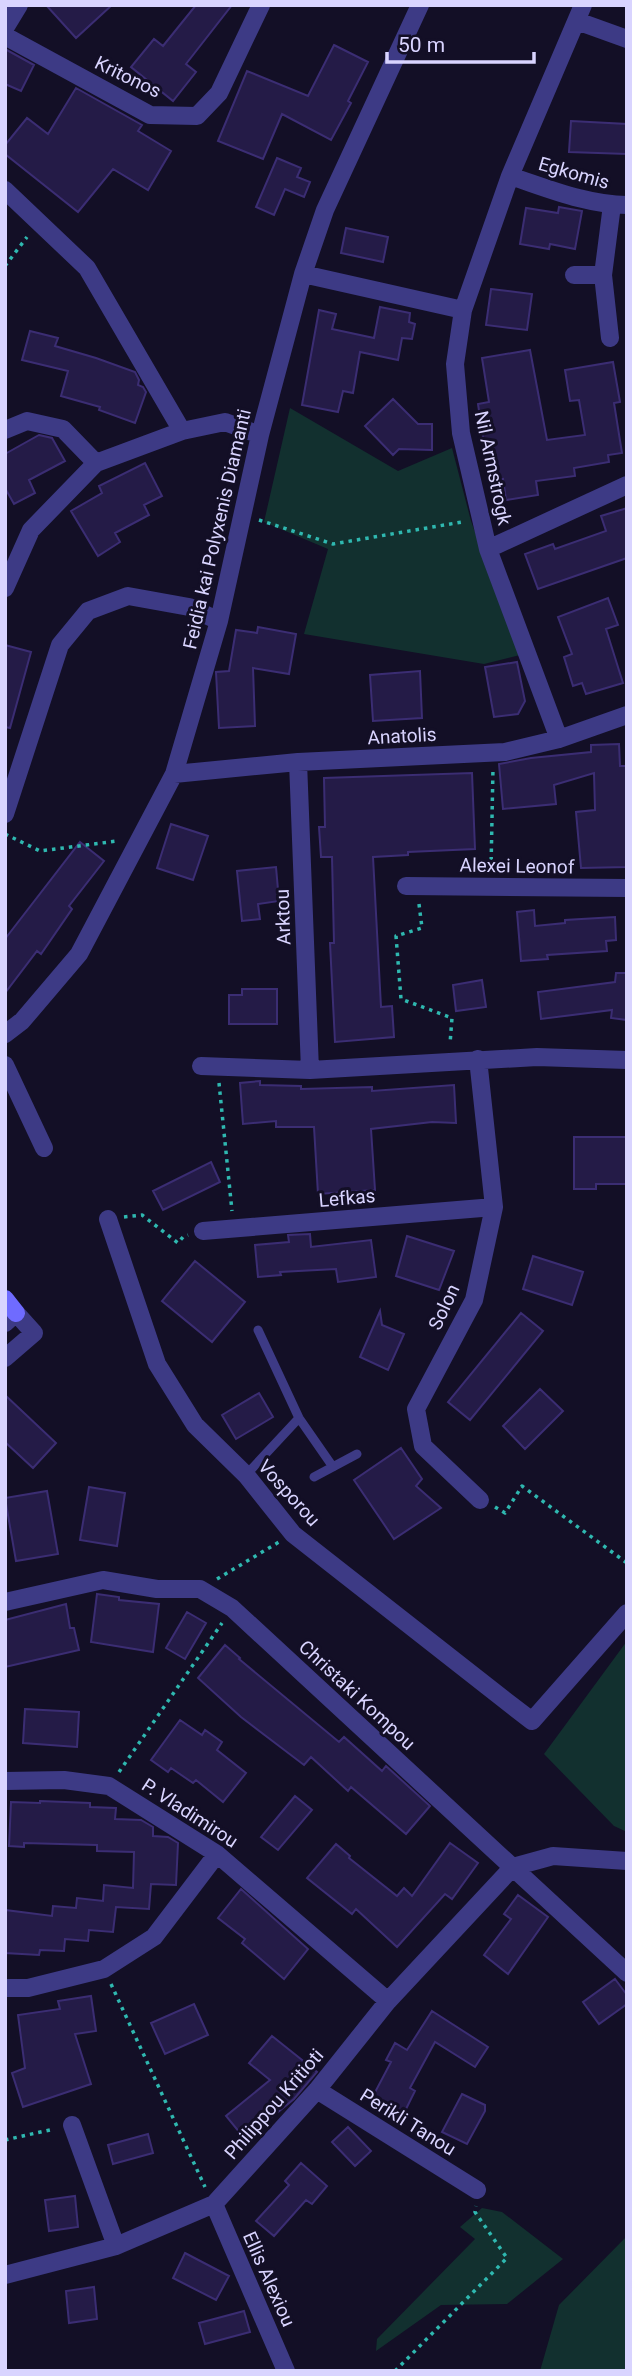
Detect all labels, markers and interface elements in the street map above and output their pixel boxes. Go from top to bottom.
scale bar [387,21,534,65]
text: 50 m [398,33,445,57]
street label: Kritonos [91,51,165,103]
street label: Egkomis [536,152,612,194]
street label: Feidia kai Polyxenis Diamanti [178,407,256,651]
street label: Nil Armstrogk [470,409,516,528]
street label: Anatolis [367,723,437,749]
street label: Alexei Leonof [459,853,575,879]
street label: Arktou [271,889,295,945]
street label: Lefkas [318,1184,376,1212]
street label: Solon [423,1280,465,1334]
street label: Vosporou [253,1455,325,1531]
street label: Christaki Kompou [294,1635,420,1755]
street label: P. Vladimirou [138,1773,242,1853]
street label: Philippou Kritioti [220,2044,328,2164]
street label: Perikli Tanou [356,2083,460,2161]
street label: Ellis Alexiou [238,2228,300,2330]

